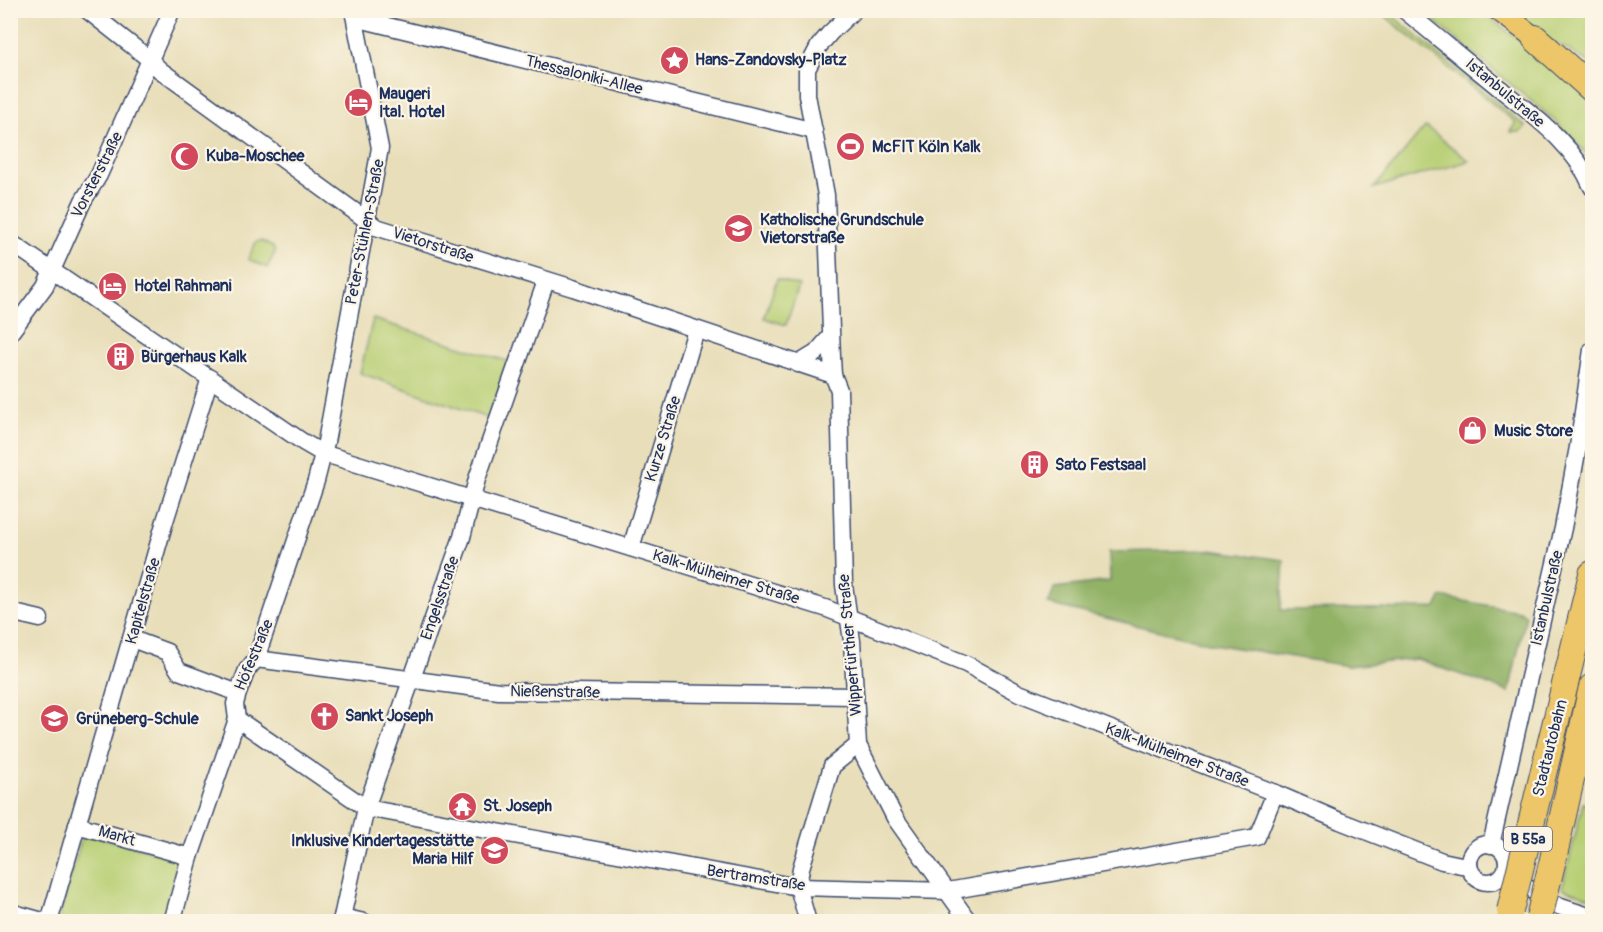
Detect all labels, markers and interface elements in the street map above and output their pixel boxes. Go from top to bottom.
place icon: Hans-Zandovsky-Platz [658,44,690,76]
place label: Hans-Zandovsky-Platz [695,50,847,70]
street label: Thessaloniki-Allee [523,51,645,99]
street label: Istanbulstraße [1461,54,1549,132]
place label: Maugeri Ital. Hotel [379,84,445,122]
hotel icon: Maugeri Ital. Hotel [342,87,374,119]
street label: Vorsterstraße [67,128,127,222]
sports icon: McFIT Köln Kalk [835,131,867,163]
place label: McFIT Köln Kalk [872,137,981,157]
mosque icon: Kuba-Moschee [169,140,201,172]
place label: Kuba-Moschee [206,146,306,166]
street label: Peter-Stühlen-Straße [341,157,389,307]
place label: Katholische Grundschule Vietorstraße [760,210,925,248]
school or university icon: Katholische Grundschule Vietorstraße [723,213,755,245]
street label: Vietorstraße [390,222,476,268]
hotel icon: Hotel Rahmani [97,270,129,302]
place label: Hotel Rahmani [134,276,232,296]
building icon: Bürgerhaus Kalk [104,341,136,373]
place label: Bürgerhaus Kalk [141,347,247,367]
street label: Kurze Straße [640,394,686,484]
shop icon: Music Store [1457,415,1489,447]
place label: Music Store [1494,421,1574,441]
building icon: Sato Festsaal [1018,449,1050,481]
place label: Sato Festsaal [1055,455,1146,475]
street label: Kalk-Mülheimer Straße [650,545,802,609]
street label: Istanbulstraße [1526,548,1568,648]
street label: Engelsstraße [416,553,464,643]
street label: Kapitelstraße [121,555,165,647]
street label: Wipperfürther Straße [834,573,866,717]
street label: Höfestraße [230,616,278,694]
street label: Nießenstraße [510,681,600,703]
street label: Stadtautobahn [1528,697,1572,799]
church icon: Sankt Joseph [308,700,340,732]
school or university icon: Grüneberg-Schule [39,703,71,735]
place label: Sankt Joseph [345,706,434,726]
place label: Grüneberg-Schule [76,709,200,729]
street label: Kalk-Mülheimer Straße [1102,718,1252,792]
temple icon: St. Joseph [446,790,478,822]
place label: St. Joseph [483,796,553,816]
street label: Markt [96,821,138,851]
road number: B 55a [1504,827,1552,851]
place label: Inklusive Kindertagesstätte Maria Hilf [291,831,475,869]
school or university icon: Inklusive Kindertagesstätte Maria Hilf [479,834,511,866]
street label: Bertramstraße [705,860,807,896]

